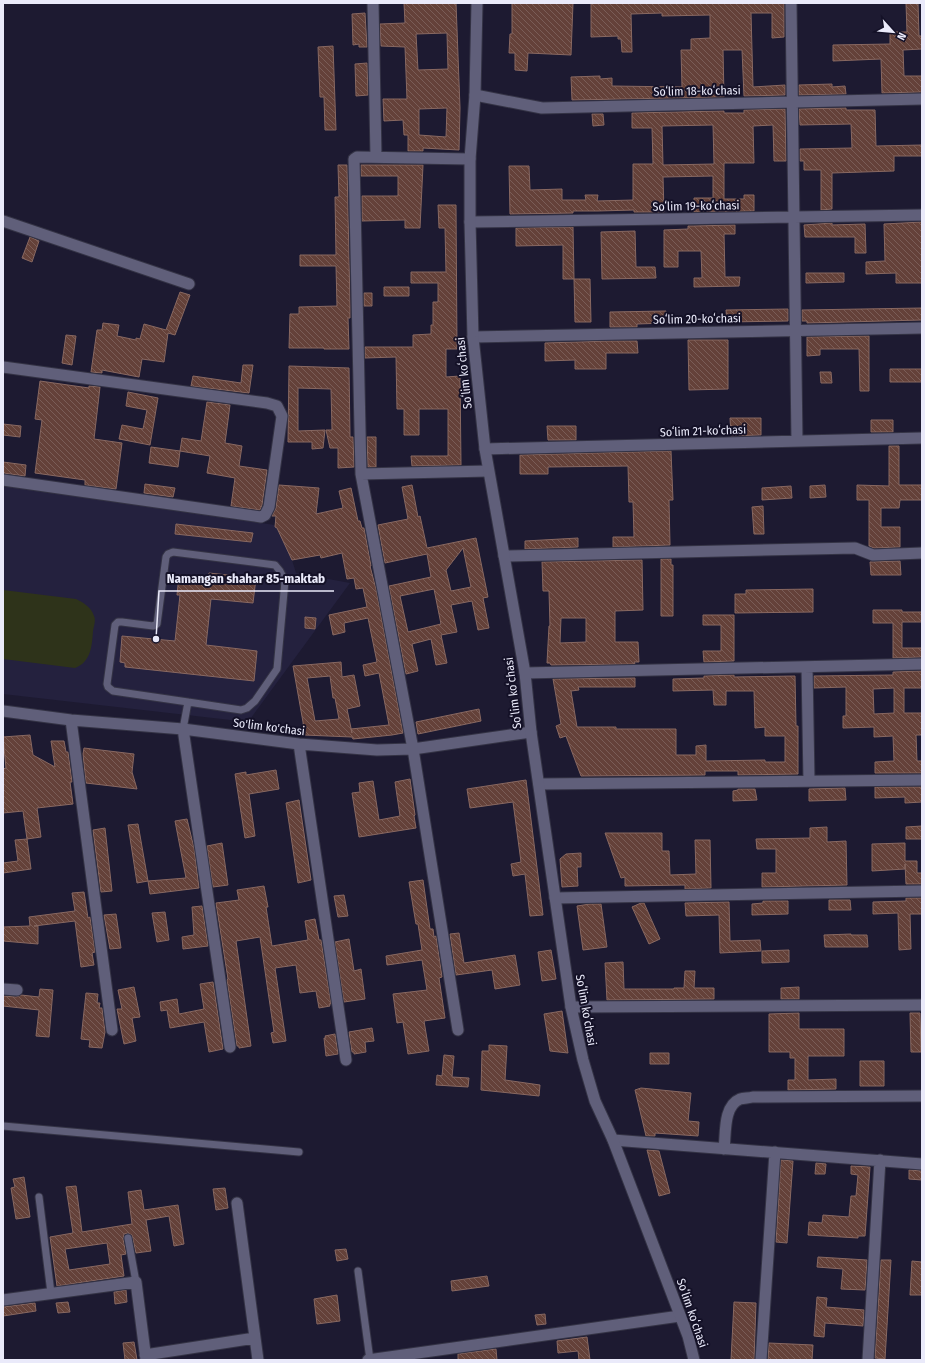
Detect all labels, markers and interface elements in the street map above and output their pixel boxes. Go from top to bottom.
north arrow [873,12,913,52]
text: N [894,30,909,42]
street label: Soʻlim 18-koʻchasi [653,82,741,99]
street label: Soʻlim 19-koʻchasi [652,197,740,214]
street label: Soʻlim 20-koʻchasi [653,310,741,327]
street label: Soʻlim koʻchasi [452,336,475,410]
street label: Soʻlim 21-koʻchasi [660,421,746,440]
callout: Namangan shahar 85-maktab [159,566,334,591]
text: Namangan shahar 85-maktab [167,571,325,586]
street label: Soʻlim koʻchasi [501,656,524,730]
street label: So'lim ko'chasi [232,716,306,738]
street label: Soʻlim koʻchasi [573,973,600,1047]
street label: Soʻlim koʻchasi [674,1276,711,1349]

